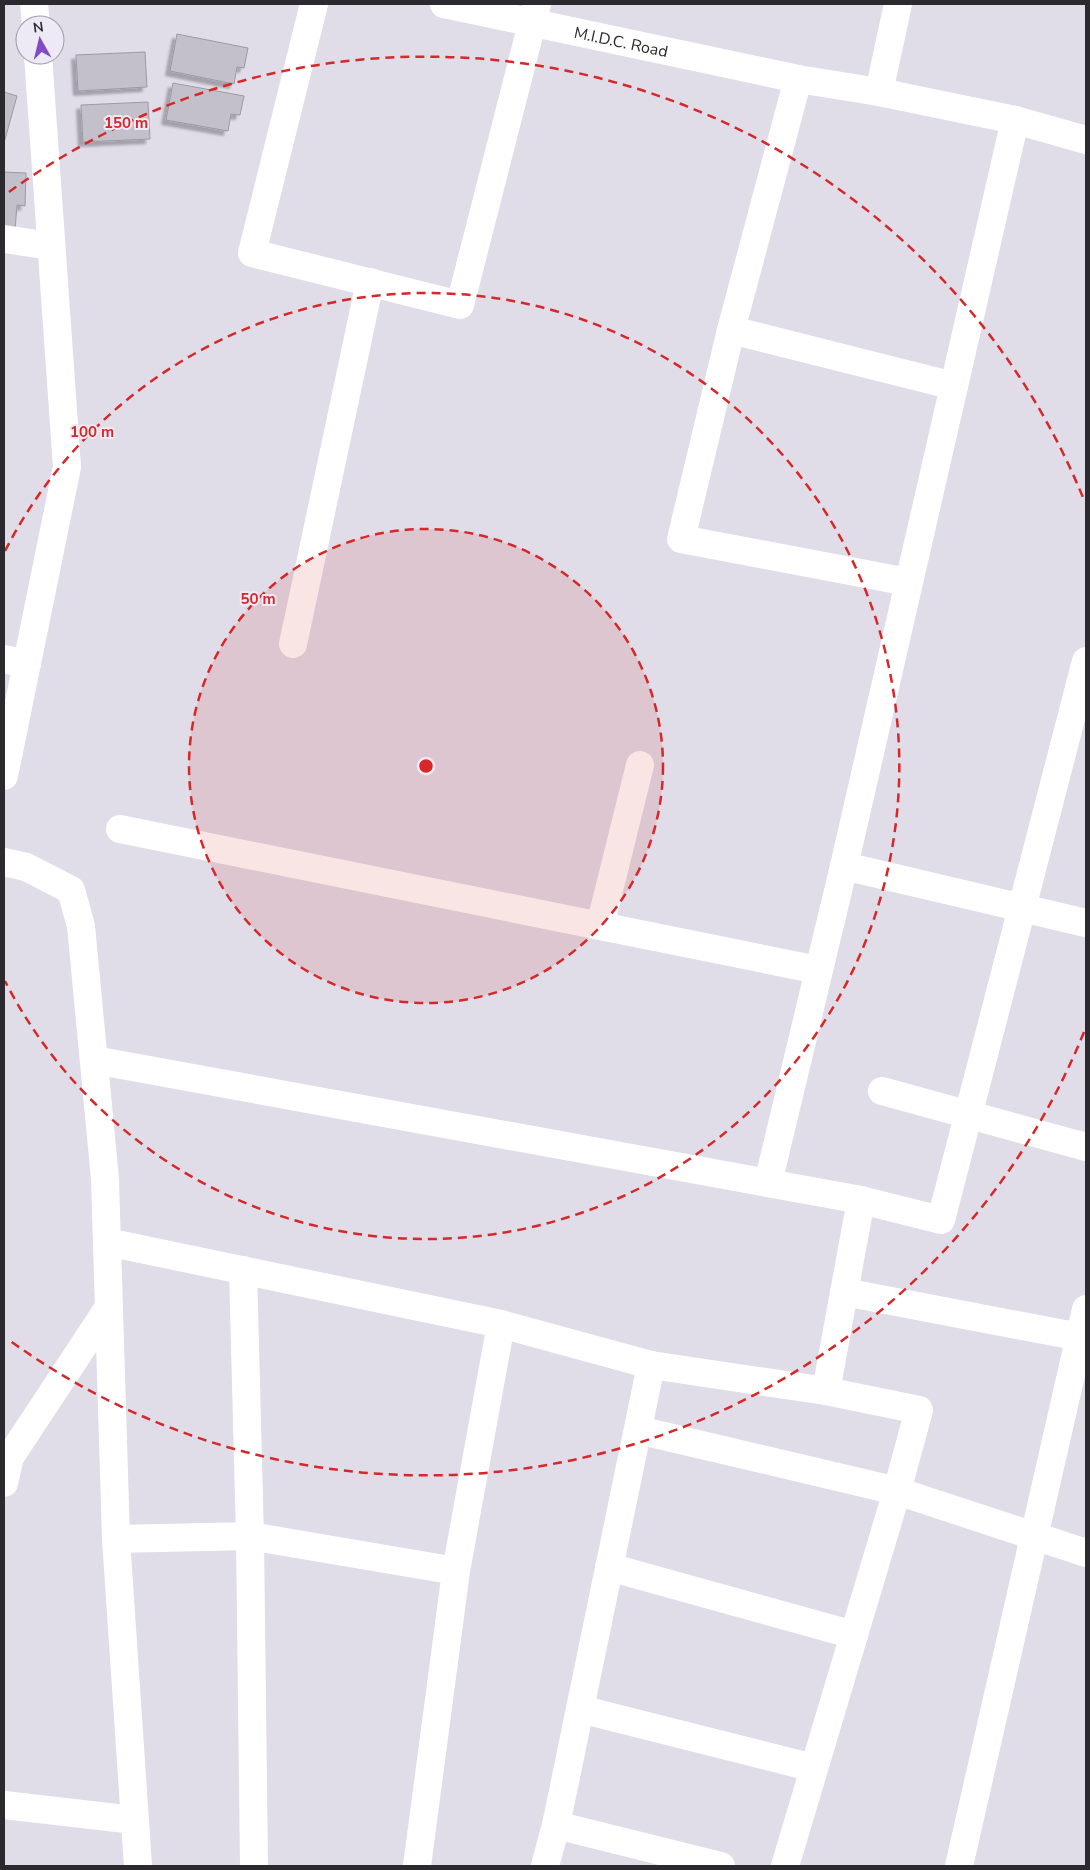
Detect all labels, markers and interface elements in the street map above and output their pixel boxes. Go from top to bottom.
north arrow [15,15,65,65]
text: N [32,17,45,38]
street label: M.I.D.C. Road [572,22,670,63]
text: 150 m [104,113,148,133]
text: 100 m [70,422,114,442]
text: 50 m [240,589,276,609]
centre of rings [417,757,435,775]

